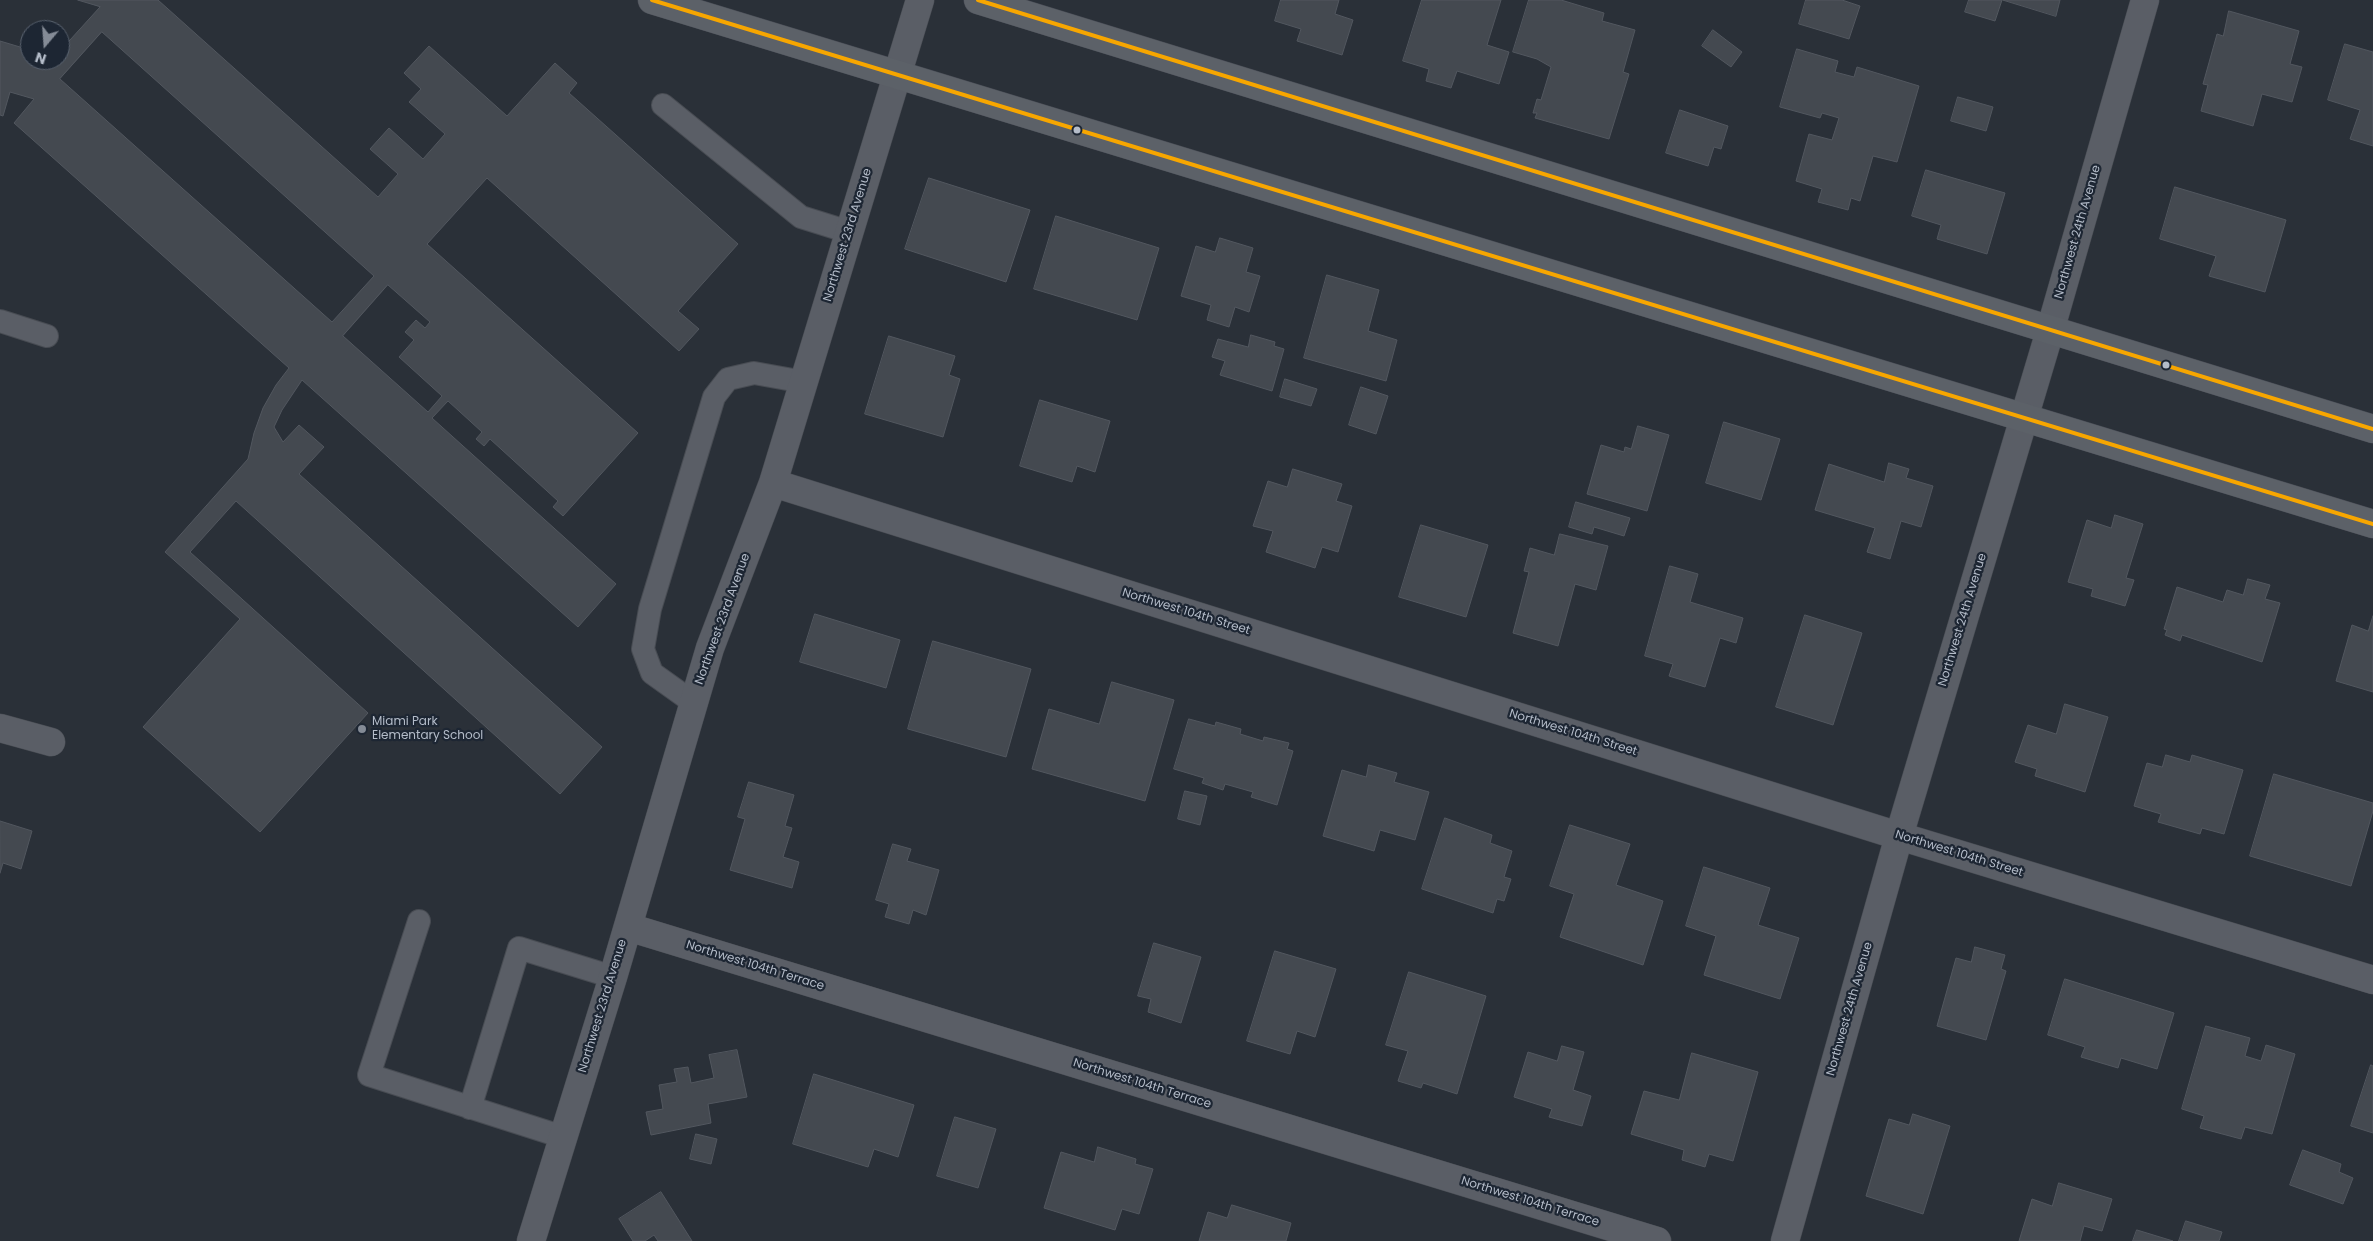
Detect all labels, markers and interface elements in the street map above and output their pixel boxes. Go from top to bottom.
north arrow [20,20,70,70]
text: N [33,47,49,69]
unlabelled marker [1072,125,1082,135]
street label: Northwest 24th Avenue [2052,163,2104,301]
street label: Northwest 23rd Avenue [821,167,875,303]
unlabelled marker [2161,360,2171,370]
street label: Northwest 23rd Avenue [693,551,753,687]
street label: Northwest 24th Avenue [1936,552,1990,688]
street label: Northwest 104th Street [1120,586,1252,638]
street label: Northwest 104th Street [1507,707,1639,759]
place label: Miami Park Elementary School [372,715,483,743]
marker: Miami Park Elementary School [356,723,368,735]
street label: Northwest 104th Street [1893,828,2025,880]
street label: Northwest 23rd Avenue [576,938,630,1074]
street label: Northwest 104th Terrace [684,938,826,994]
street label: Northwest 24th Avenue [1824,940,1876,1078]
street label: Northwest 104th Terrace [1071,1056,1213,1112]
street label: Northwest 104th Terrace [1459,1174,1601,1230]

